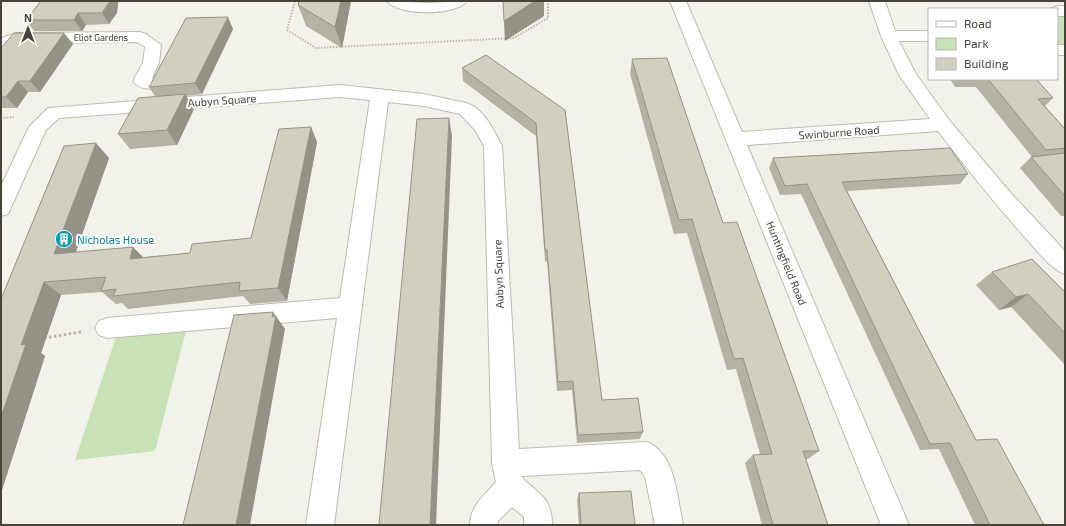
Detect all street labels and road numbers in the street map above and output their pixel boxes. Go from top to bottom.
street label: Eliot Gardens [74,32,129,43]
street label: Aubyn Square [187,91,257,109]
street label: Swinburne Road [798,123,880,141]
street label: Huntingfield Road [764,219,810,307]
street label: Aubyn Square [490,239,506,309]

